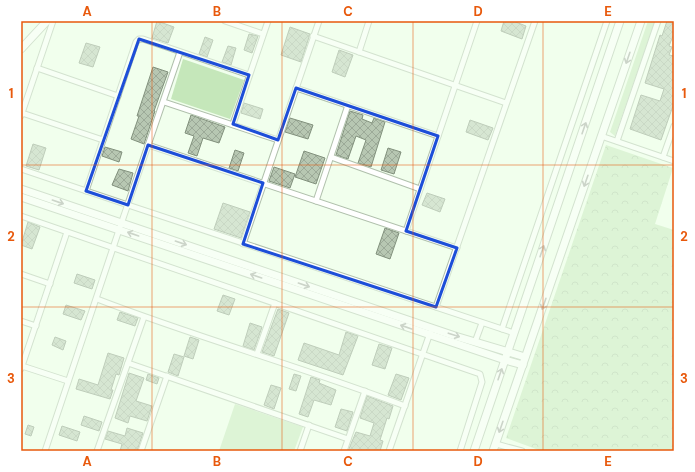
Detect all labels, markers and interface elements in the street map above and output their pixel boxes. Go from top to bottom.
text: A [82,3,92,20]
text: B [213,3,221,20]
text: C [343,3,353,20]
text: D [473,3,483,20]
text: E [604,3,612,20]
one-way arrow [624,51,631,64]
text: 1 [9,85,13,102]
text: 1 [682,85,686,102]
one-way arrow [580,122,588,134]
one-way arrow [582,174,589,187]
one-way arrow [52,198,64,206]
text: 2 [7,228,15,245]
text: 2 [680,228,688,245]
one-way arrow [128,230,140,238]
one-way arrow [175,240,187,248]
one-way arrow [539,245,546,258]
one-way arrow [250,272,263,279]
one-way arrow [298,282,311,289]
one-way arrow [539,297,547,309]
one-way arrow [400,322,412,330]
one-way arrow [448,332,460,340]
one-way arrow [497,368,504,381]
text: 3 [7,370,15,387]
text: 3 [680,370,688,387]
one-way arrow [497,420,505,432]
text: A [82,453,92,470]
text: B [213,453,221,470]
text: C [343,453,353,470]
text: D [473,453,483,470]
text: E [604,453,612,470]

